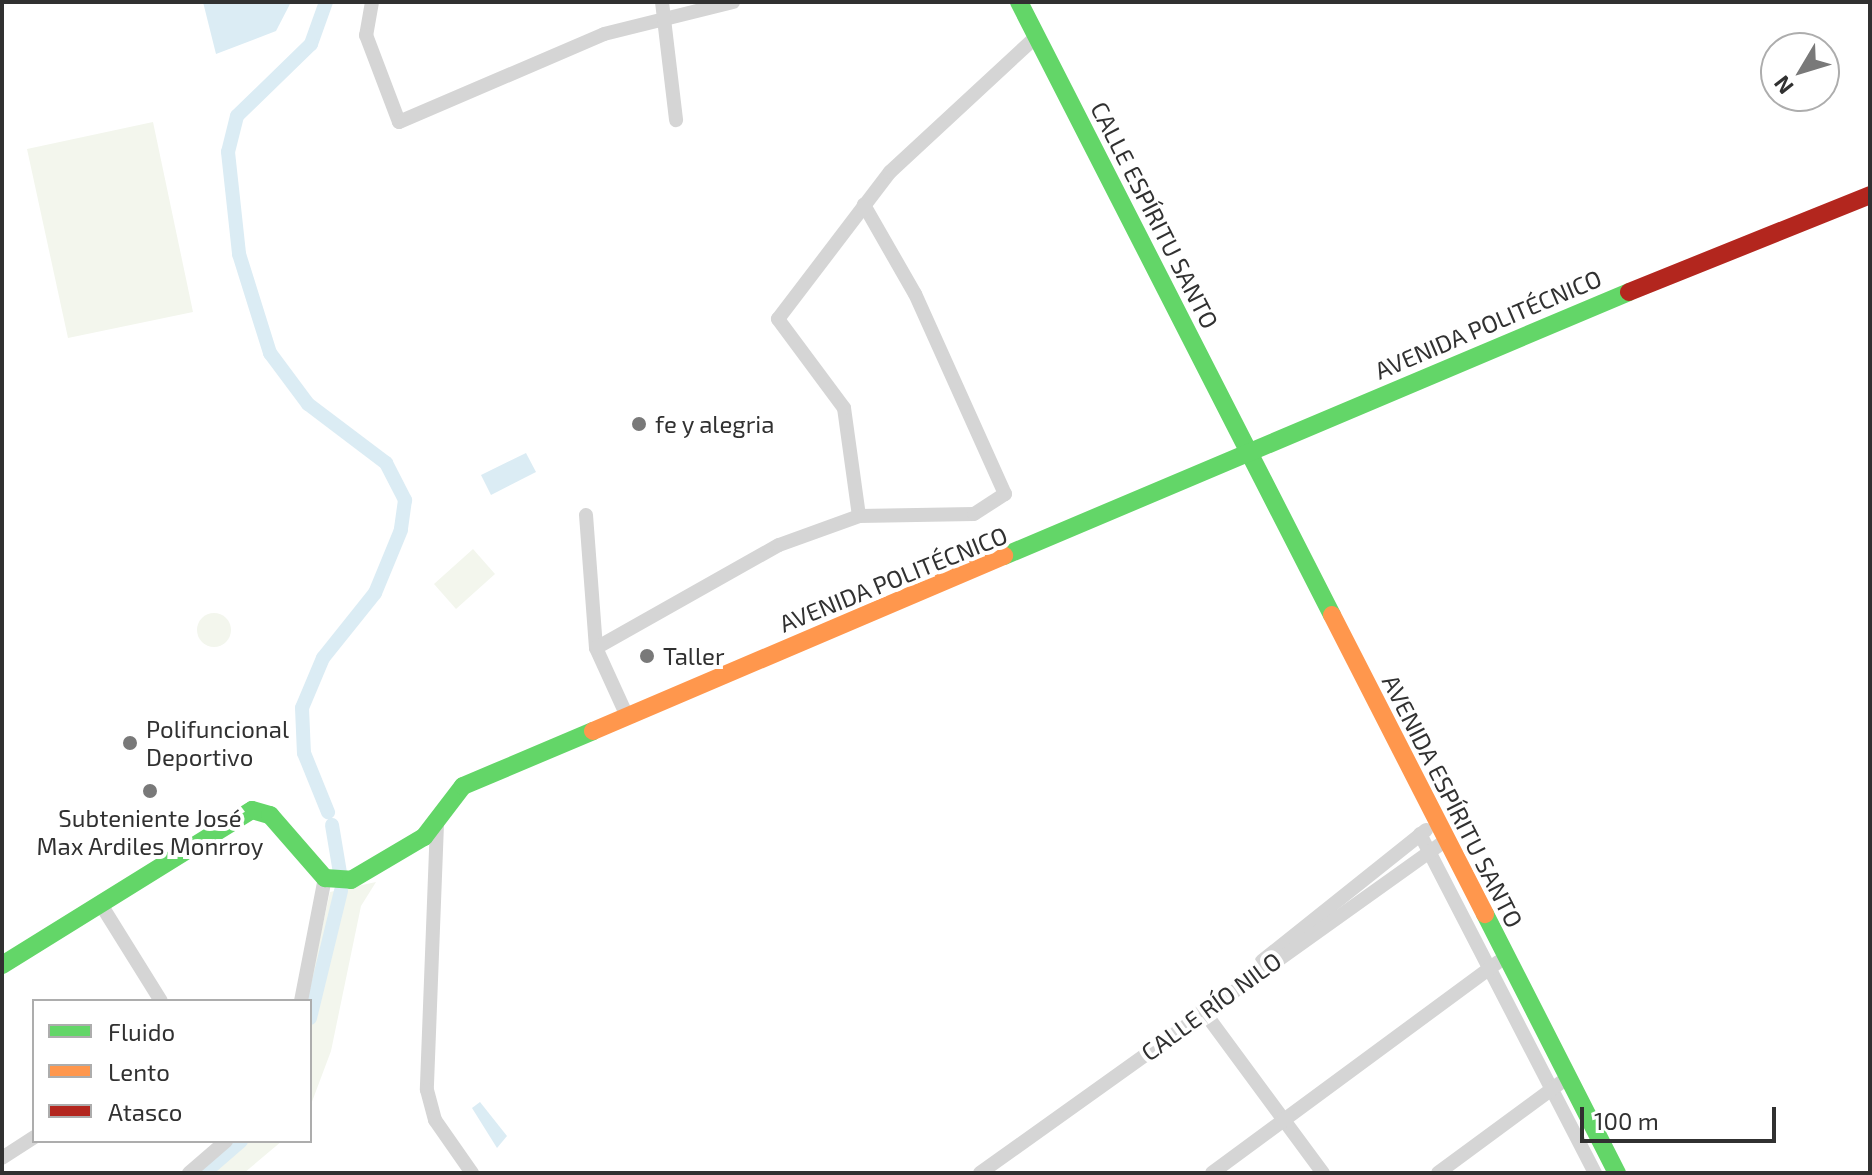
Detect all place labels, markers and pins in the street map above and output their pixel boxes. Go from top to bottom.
place label: fe y alegria [655,410,776,438]
marker: fe y alegria [630,415,648,433]
place label: Taller [663,642,725,670]
marker: Taller [638,647,656,665]
place label: Polifuncional Deportivo [146,715,289,771]
marker: Polifuncional Deportivo [121,734,139,752]
marker: Subteniente José Max Ardiles Monrroy [141,782,159,800]
place label: Subteniente José Max Ardiles Monrroy [36,804,264,860]

